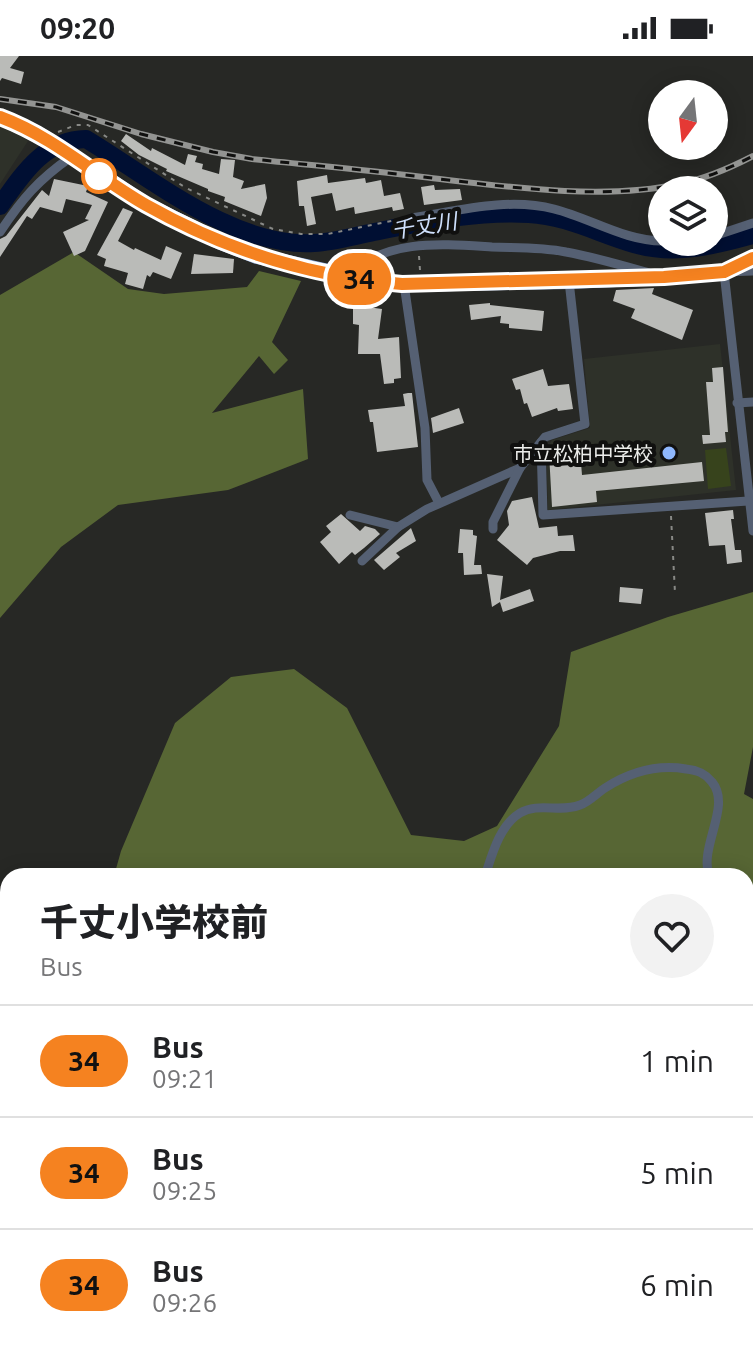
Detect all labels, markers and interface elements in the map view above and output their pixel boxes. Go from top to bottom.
text: 09:20 [40,11,115,45]
north arrow [648,80,728,160]
map controls [648,80,728,256]
unlabelled marker [82,159,116,193]
button: layers [648,176,728,256]
water label: 千丈川 [389,207,461,243]
line badge: 34 [323,253,395,305]
text: 34 [343,263,375,294]
place label: 市立松柏中学校 [513,442,653,465]
marker: 市立松柏中学校 [660,444,678,462]
button: heart [630,894,714,978]
text: 千丈小学校前 [40,901,268,943]
text: Bus [40,952,83,981]
text: Bus [152,1030,204,1064]
text: 1 min [640,1044,714,1078]
text: 34 [68,1045,100,1076]
text: 09:21 [152,1064,217,1093]
text: Bus [152,1142,204,1176]
text: 5 min [640,1156,714,1190]
text: 34 [68,1157,100,1188]
text: 09:25 [152,1176,217,1205]
text: Bus [152,1254,204,1288]
text: 6 min [640,1268,714,1302]
text: 34 [68,1269,100,1300]
text: 09:26 [152,1288,217,1317]

